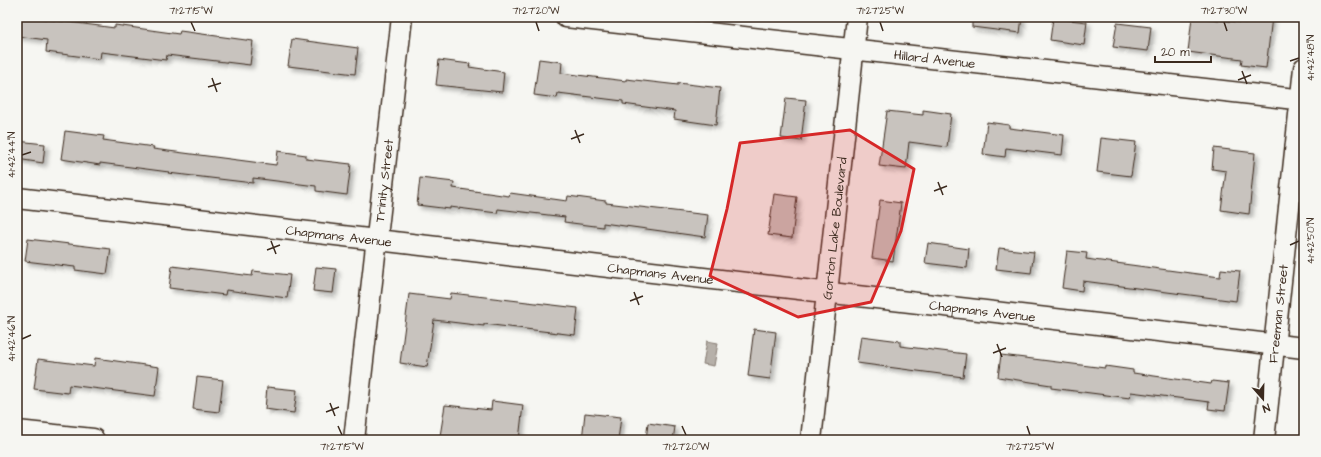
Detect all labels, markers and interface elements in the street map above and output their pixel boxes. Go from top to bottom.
text: 71°27'15"W [169,4,213,18]
text: 71°27'20"W [513,4,560,18]
text: 71°27'25"W [856,4,904,18]
text: 71°27'30"W [1201,4,1248,18]
text: 41°42'48"N [1304,35,1318,81]
scale bar [1155,38,1211,64]
text: 20 m [1161,44,1190,61]
street label: Hillard Avenue [893,46,976,73]
text: 41°42'44"N [5,132,19,178]
street label: Trinity Street [371,138,398,223]
street label: Gorton Lake Boulevard [818,156,852,301]
text: 41°42'50"N [1304,218,1318,264]
street label: Chapmans Avenue [285,221,393,252]
street label: Chapmans Avenue [606,259,715,289]
street label: Freeman Street [1264,263,1293,364]
street label: Chapmans Avenue [928,296,1036,327]
text: 41°42'46"N [5,316,19,362]
north arrow [1243,379,1283,419]
text: N [1260,400,1272,416]
text: 71°27'15"W [320,440,364,454]
text: 71°27'20"W [663,440,710,454]
text: 71°27'25"W [1006,440,1054,454]

